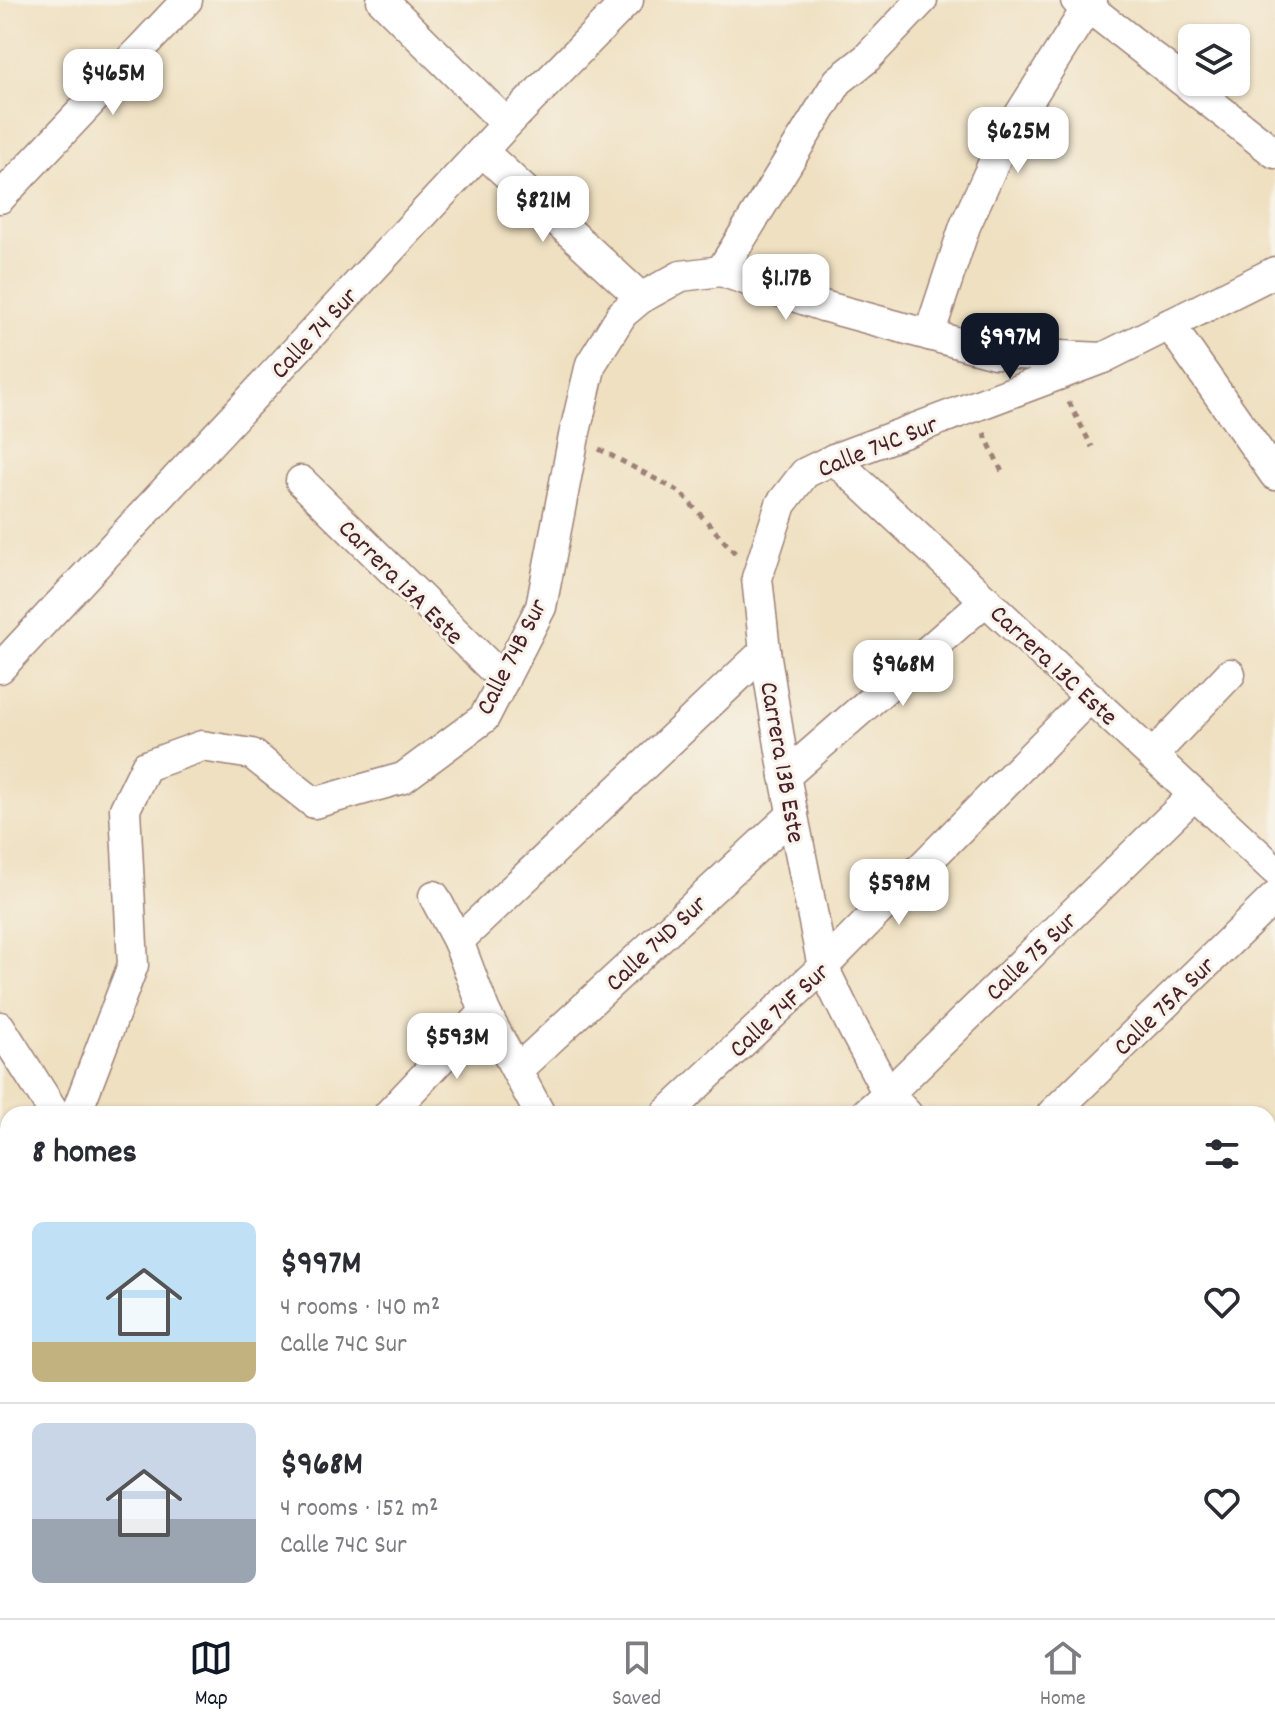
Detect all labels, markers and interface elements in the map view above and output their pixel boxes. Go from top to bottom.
map controls [1178,24,1250,96]
button: layers [1178,24,1250,96]
pin: $465M [57,49,169,117]
text: $465M [81,56,145,93]
pin: $625M [962,107,1074,175]
text: $625M [986,114,1050,151]
pin: $821M [487,176,599,244]
text: $821M [515,183,571,220]
pin: $1.17B [721,254,851,322]
text: $1.17B [760,261,812,298]
street label: Calle 74 Sur [263,280,368,389]
pin: $997M [954,313,1066,381]
text: $997M [979,320,1041,357]
street label: Calle 74C Sur [813,407,944,489]
street label: Carrera 13A Este [328,512,471,655]
street label: Calle 74B Sur [468,593,558,722]
street label: Carrera 13C Este [980,597,1125,736]
pin: $968M [847,640,959,708]
text: $968M [871,647,935,684]
street label: Carrera 13B Este [748,679,813,846]
pin: $598M [843,859,955,927]
text: $598M [868,866,930,903]
street label: Calle 74D Sur [598,887,717,1001]
street label: Calle 75 Sur [978,904,1087,1011]
street label: Calle 75A Sur [1106,949,1225,1066]
street label: Calle 74F Sur [722,955,839,1068]
pin: $593M [401,1013,513,1081]
text: $593M [425,1020,489,1057]
text: 8 homes [32,1130,137,1179]
icon: filters [1200,1132,1244,1176]
text: $997M [280,1241,361,1290]
icon: home [96,1254,192,1350]
icon: heart [1200,1280,1244,1324]
text: 4 rooms · 140 m² [280,1290,440,1327]
text: Calle 74C Sur [280,1327,407,1364]
text: $968M [280,1442,363,1491]
icon: home [96,1455,192,1551]
icon: heart [1200,1481,1244,1525]
text: 4 rooms · 152 m² [280,1491,439,1528]
text: Calle 74C Sur [280,1528,407,1565]
tab: Map [189,1636,233,1715]
tab: Saved [612,1636,661,1715]
tab: Home [1040,1636,1086,1715]

